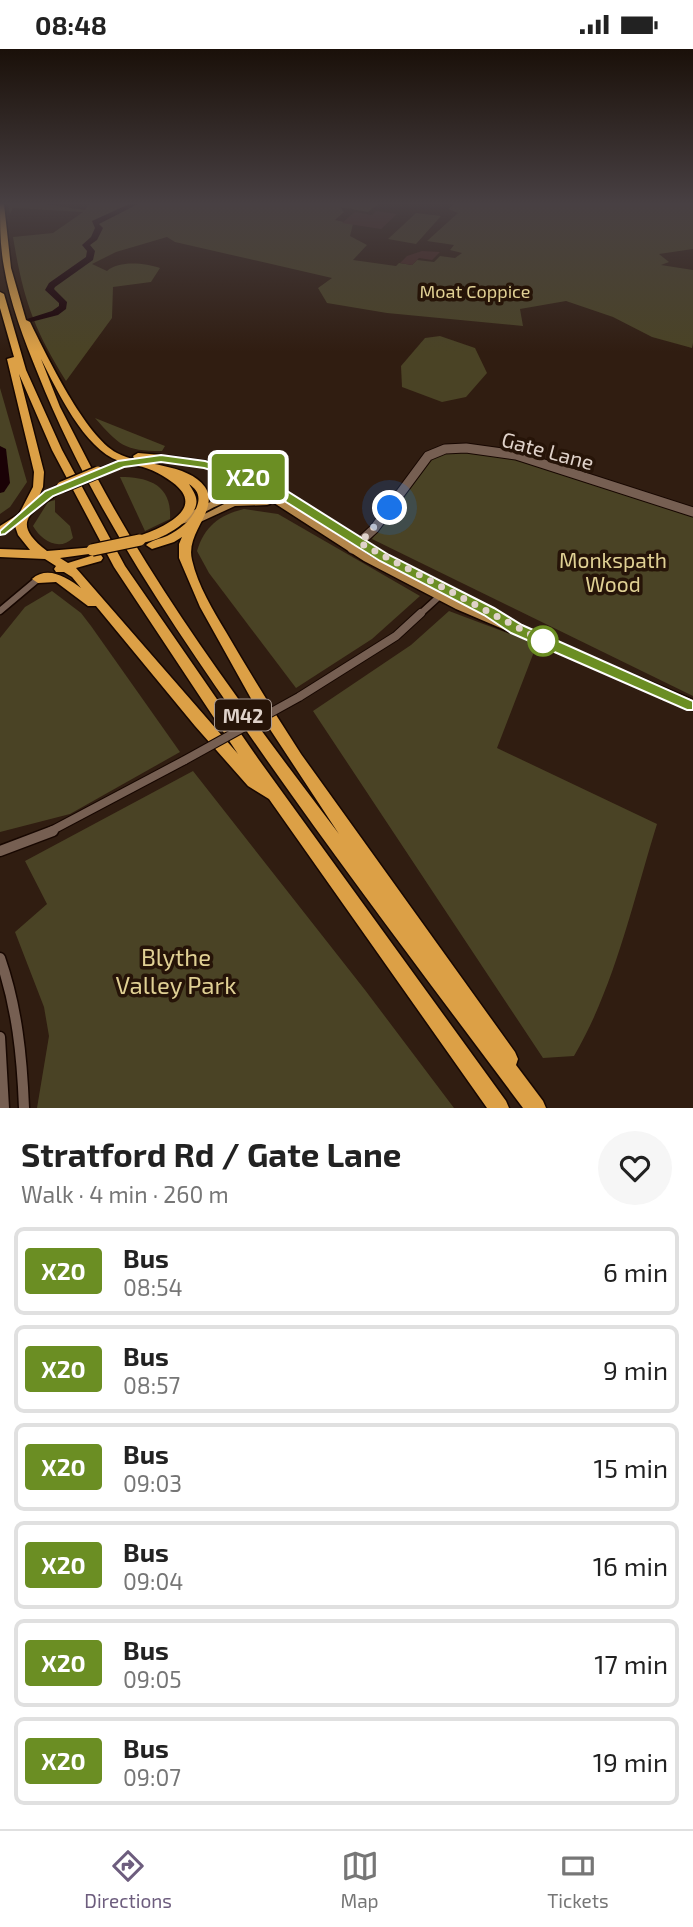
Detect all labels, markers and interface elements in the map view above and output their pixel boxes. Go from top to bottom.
text: 08:48 [35,9,107,40]
park label: Moat Coppice [420,280,530,302]
street label: Gate Lane [499,426,597,474]
line badge: X20 [208,454,288,500]
text: X20 [226,462,270,491]
your location [372,490,407,525]
park label: Monkspath Wood [559,547,667,596]
unlabelled marker [528,626,558,656]
road number: M42 [215,699,271,730]
park label: Blythe Valley Park [116,942,236,999]
button: heart [598,1131,672,1205]
text: Stratford Rd / Gate Lane [21,1134,401,1174]
text: Walk · 4 min · 260 m [21,1180,229,1208]
text: Bus [123,1242,169,1273]
text: X20 [41,1256,86,1285]
text: 6 min [603,1256,668,1287]
text: 08:54 [123,1273,183,1301]
text: Bus [123,1340,169,1371]
text: X20 [41,1354,86,1383]
text: 9 min [603,1354,668,1385]
text: 08:57 [123,1371,180,1399]
text: Bus [123,1438,169,1469]
text: X20 [41,1452,86,1481]
text: 15 min [594,1452,668,1483]
text: 09:03 [123,1469,182,1497]
text: Bus [123,1536,169,1567]
text: X20 [41,1550,86,1579]
text: 16 min [593,1550,668,1581]
text: 09:04 [123,1567,183,1595]
text: Bus [123,1634,169,1665]
text: X20 [41,1648,86,1677]
text: 17 min [594,1648,668,1679]
text: 09:05 [123,1665,182,1693]
text: Bus [123,1732,169,1763]
text: X20 [41,1746,86,1775]
text: 19 min [593,1746,668,1777]
text: 09:07 [123,1763,181,1791]
tab: Directions [84,1847,172,1912]
tab: Map [340,1847,379,1912]
tab: Tickets [547,1847,609,1912]

